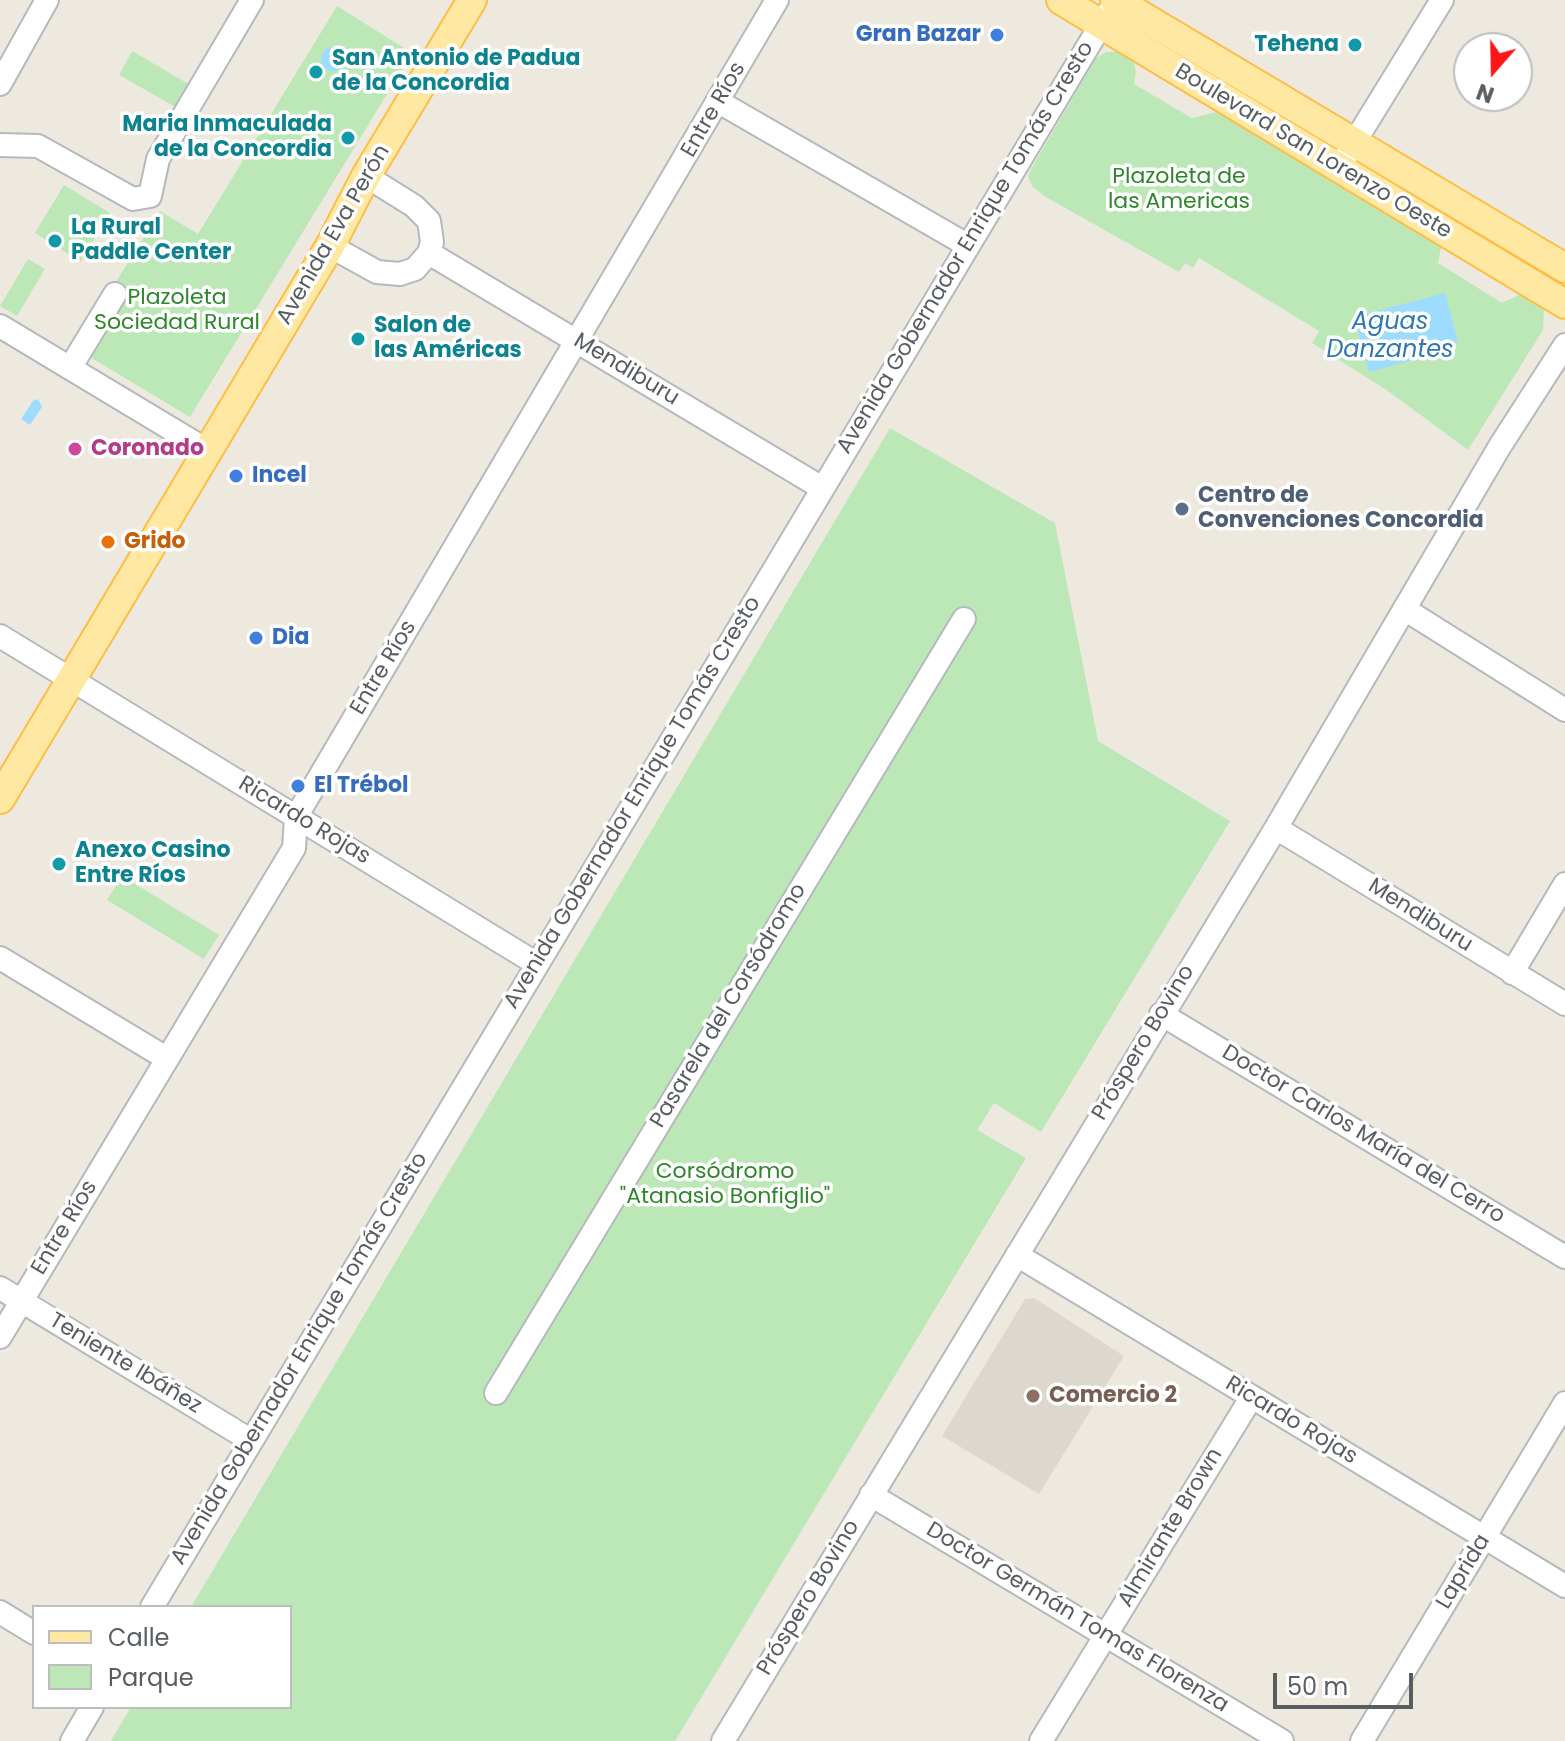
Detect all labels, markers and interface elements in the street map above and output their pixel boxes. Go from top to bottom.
place label: Gran Bazar [856,22,981,48]
marker: Gran Bazar [988,26,1006,44]
place label: Tehena [1254,32,1339,58]
north arrow [1453,32,1533,112]
marker: Tehena [1346,36,1364,54]
street label: Avenida Gobernador Enrique Tomás Cresto [832,37,1100,459]
place label: San Antonio de Padua de la Concordia [332,46,580,98]
street label: Entre Ríos [676,58,752,162]
street label: Boulevard San Lorenzo Oeste [1170,59,1456,245]
marker: San Antonio de Padua de la Concordia [307,63,325,81]
text: N [1472,76,1498,111]
place label: Maria Inmaculada de la Concordia [122,112,332,164]
marker: Maria Inmaculada de la Concordia [339,129,357,147]
street label: Avenida Eva Perón [272,140,396,330]
park label: Plazoleta de las Americas [1108,164,1250,216]
place label: La Rural Paddle Center [71,215,231,266]
marker: La Rural Paddle Center [46,232,64,250]
park label: Plazoleta Sociedad Rural [94,285,260,336]
water label: Aguas Danzantes [1326,309,1454,365]
place label: Salon de las Américas [374,313,522,364]
street label: Mendiburu [569,328,683,412]
marker: Salon de las Américas [349,330,367,348]
place label: Coronado [91,436,204,462]
marker: Coronado [66,440,84,458]
place label: Incel [252,463,307,489]
marker: Incel [227,467,245,485]
place label: Centro de Convenciones Concordia [1198,483,1484,534]
marker: Centro de Convenciones Concordia [1173,500,1191,518]
place label: Grido [124,529,186,555]
marker: Grido [99,533,117,551]
street label: Avenida Gobernador Enrique Tomás Cresto [499,592,767,1014]
street label: Entre Ríos [346,616,422,720]
place label: Dia [272,625,309,651]
marker: Dia [247,629,265,647]
street label: Ricardo Rojas [233,771,375,871]
place label: El Trébol [314,773,408,799]
marker: El Trébol [289,777,307,795]
place label: Anexo Casino Entre Ríos [75,838,231,890]
marker: Anexo Casino Entre Ríos [50,855,68,873]
street label: Mendiburu [1363,873,1477,959]
street label: Pasarela del Corsódromo [645,879,813,1133]
street label: Próspero Bovino [1087,960,1201,1126]
street label: Doctor Carlos María del Cerro [1217,1040,1509,1230]
street label: Avenida Gobernador Enrique Tomás Cresto [166,1148,434,1570]
park label: Corsódromo "Atanasio Bonfiglio" [620,1159,830,1210]
street label: Entre Ríos [27,1176,103,1280]
street label: Teniente Ibáñez [44,1308,206,1420]
street label: Ricardo Rojas [1220,1371,1362,1471]
place label: Comercio 2 [1049,1383,1177,1409]
marker: Comercio 2 [1024,1387,1042,1405]
street label: Almirante Brown [1113,1444,1229,1612]
street label: Próspero Bovino [752,1515,866,1681]
street label: Doctor Germán Tomas Florenza [921,1517,1233,1719]
street label: Laprida [1431,1530,1497,1614]
legend [32,1605,292,1709]
text: Calle [108,1621,169,1654]
scale bar [1277,1657,1417,1707]
text: Parque [108,1661,194,1694]
text: 50 m [1287,1670,1348,1703]

